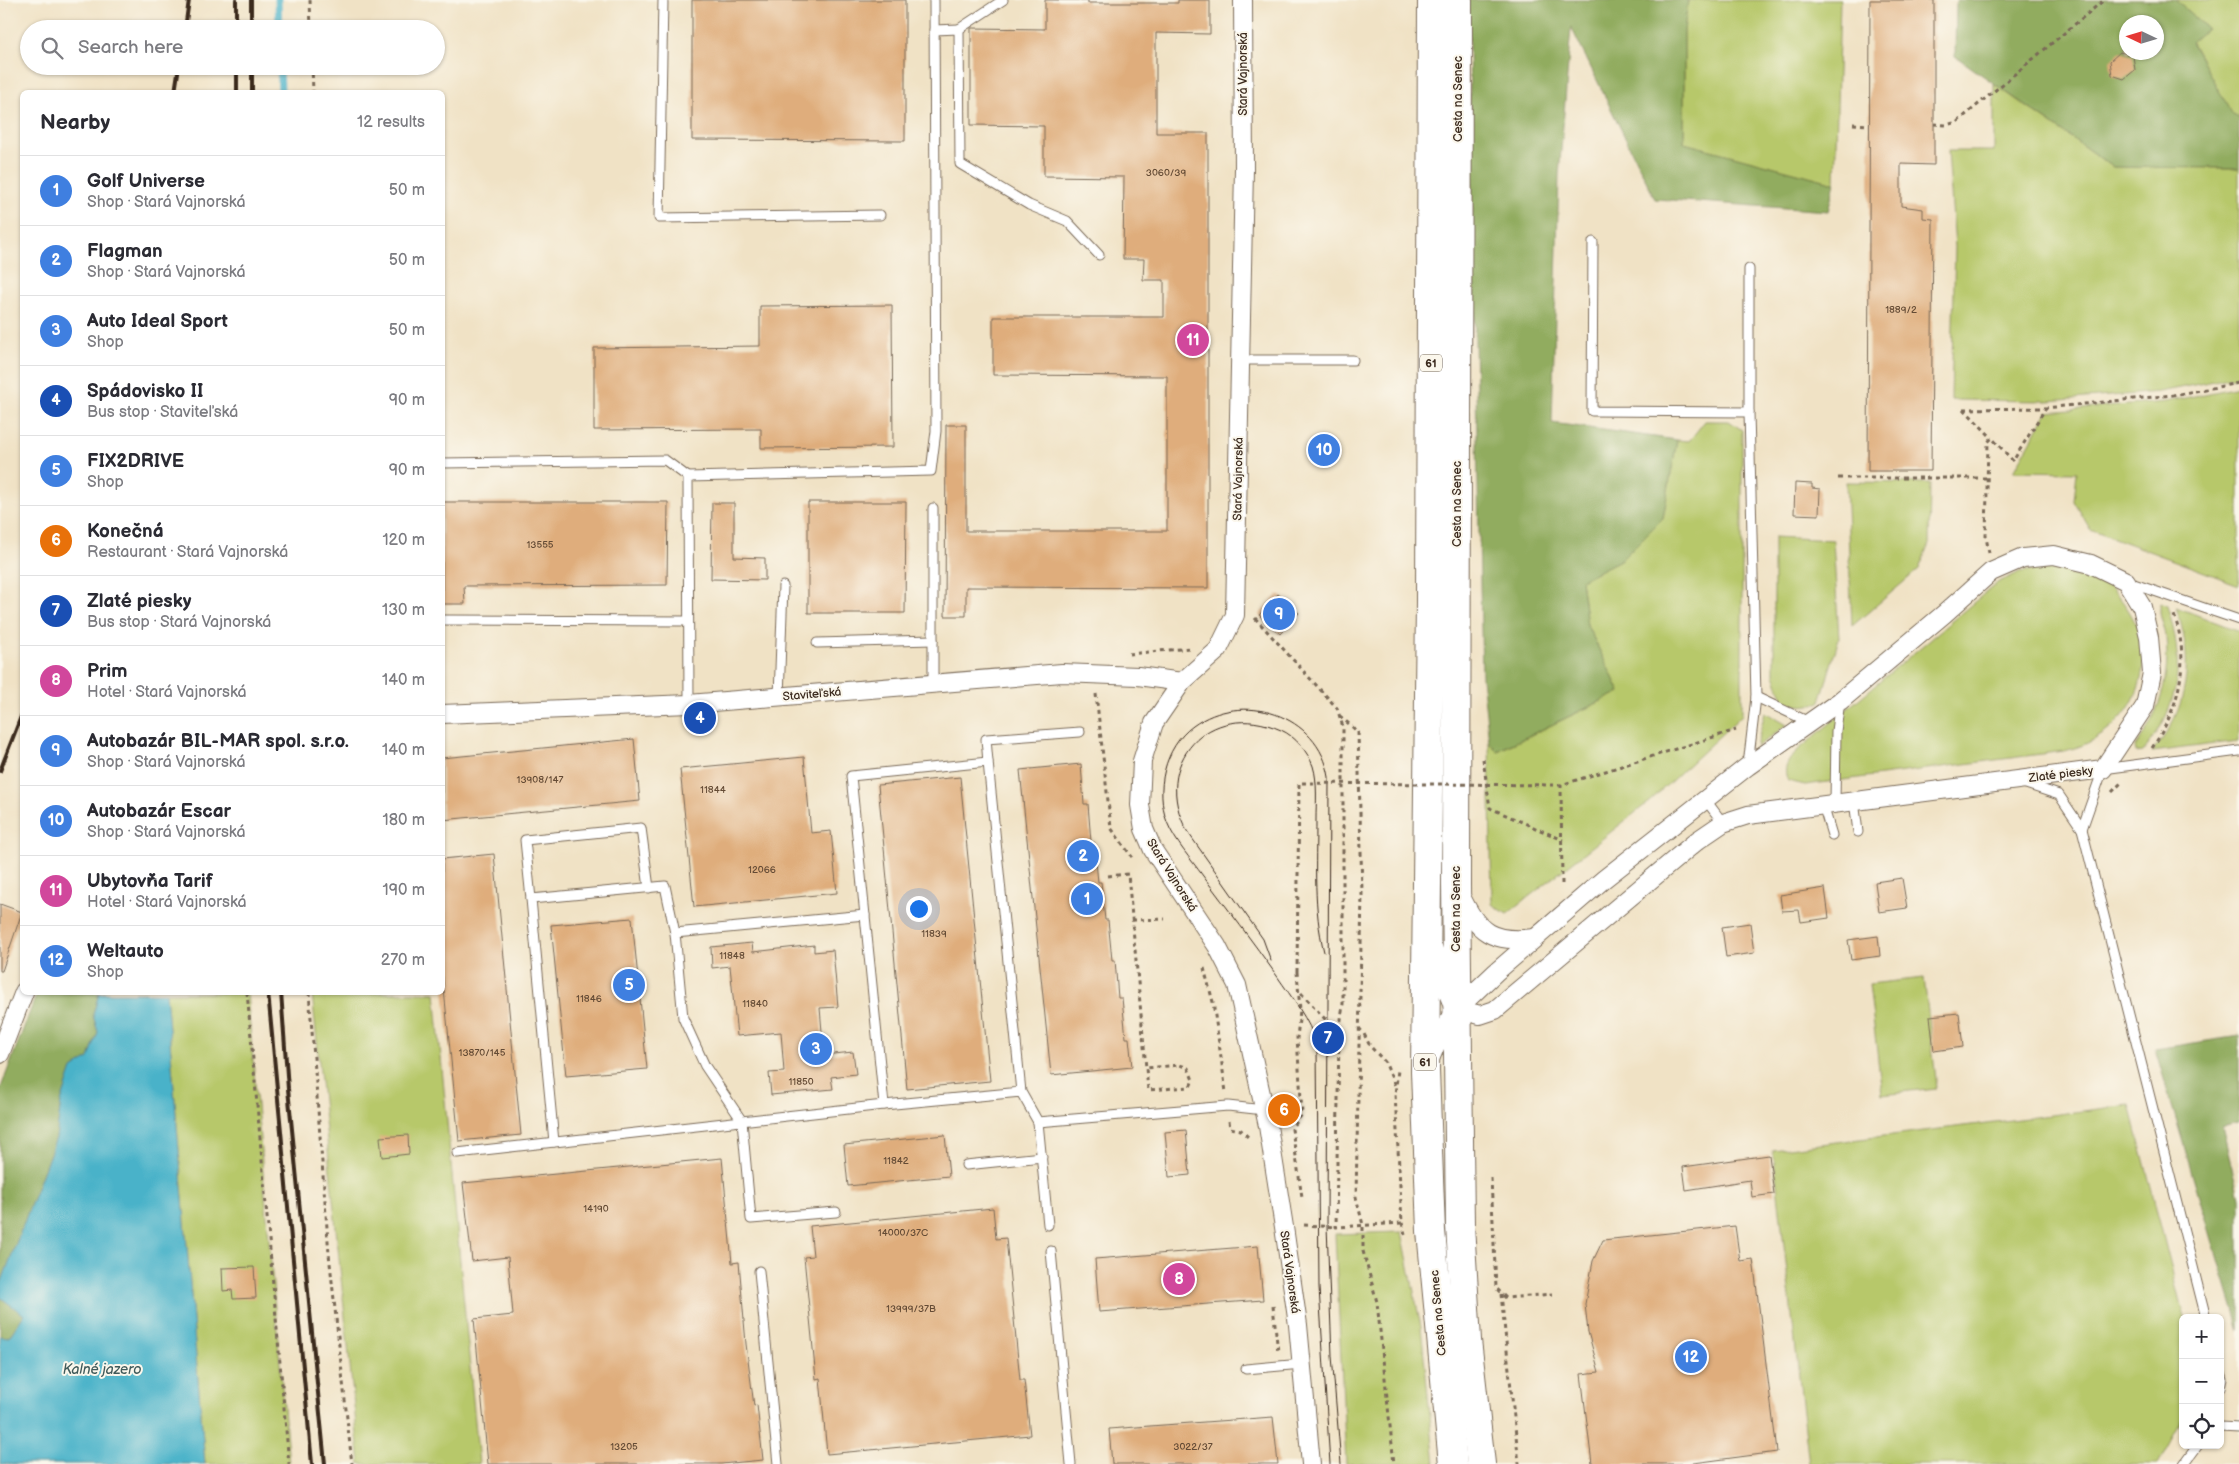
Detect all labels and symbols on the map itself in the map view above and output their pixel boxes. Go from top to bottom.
north arrow [2119,15,2164,60]
street label: Stará Vajnorská [1236,32,1251,116]
street label: Cesta na Senec [1451,56,1466,142]
house number: 3060/39 [1146,167,1186,179]
house number: 1889/2 [1885,304,1917,316]
pin: 11 [1177,321,1209,359]
road number: 61 [1420,354,1442,372]
pin: 10 [1308,431,1340,469]
street label: Stará Vajnorská [1230,437,1247,521]
street label: Cesta na Senec [1450,461,1465,547]
house number: 13555 [526,539,554,551]
pin: 9 [1263,595,1295,633]
street label: Staviteľská [782,684,842,705]
pin: 4 [684,699,716,737]
street label: Zlaté piesky [2027,763,2095,786]
house number: 13908/147 [517,774,564,786]
house number: 11844 [700,784,726,796]
street label: Stará Vajnorská [1143,836,1200,915]
pin: 2 [1067,837,1099,875]
house number: 12066 [748,864,776,876]
street label: Cesta na Senec [1449,866,1464,952]
pin: 1 [1071,880,1103,918]
your location [906,896,932,922]
house number: 11839 [921,928,947,940]
house number: 11848 [719,950,745,962]
pin: 5 [613,966,645,1004]
house number: 11846 [576,993,602,1005]
house number: 11840 [742,998,768,1010]
pin: 7 [1312,1019,1344,1057]
pin: 3 [800,1030,832,1068]
house number: 13870/145 [459,1047,506,1059]
road number: 61 [1414,1054,1436,1070]
house number: 11850 [788,1076,814,1088]
pin: 6 [1268,1091,1300,1129]
house number: 11842 [883,1155,909,1167]
house number: 14190 [583,1203,609,1215]
house number: 14000/37C [878,1227,928,1239]
street label: Stará Vajnorská [1276,1230,1303,1315]
pin: 8 [1163,1260,1195,1298]
street label: Cesta na Senec [1427,1269,1450,1357]
house number: 13999/37B [886,1303,936,1315]
pin: 12 [1675,1338,1707,1376]
water label: Kalné jazero [63,1361,141,1378]
house number: 13205 [610,1441,638,1453]
house number: 3022/37 [1173,1441,1213,1453]

